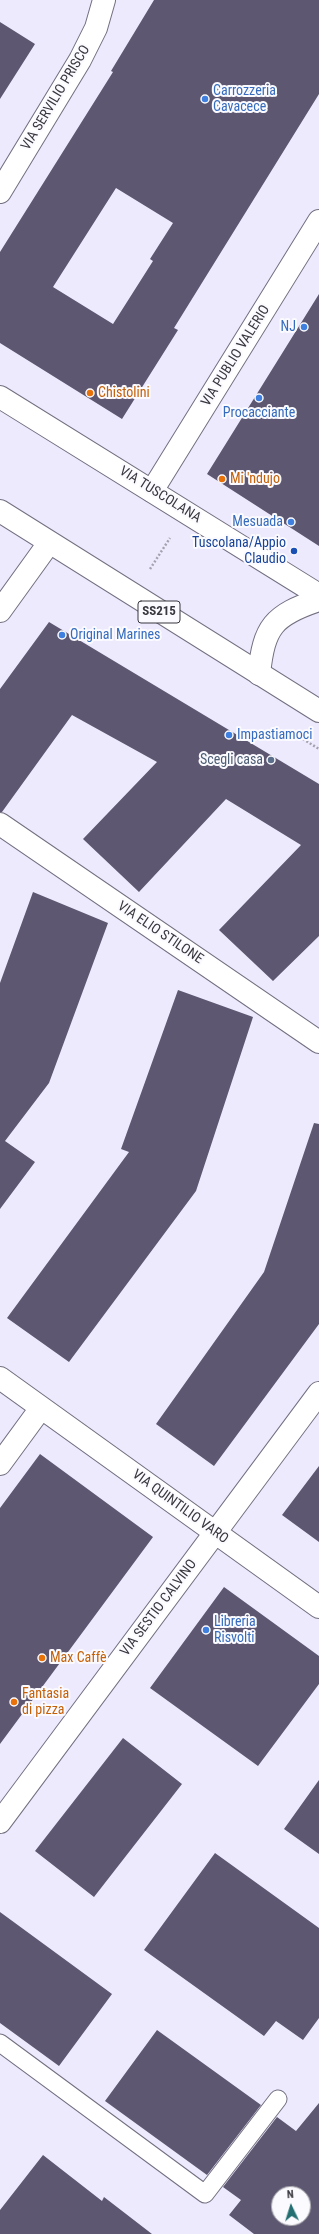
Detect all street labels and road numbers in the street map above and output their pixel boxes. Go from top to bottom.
street label: VIA SERVILIO PRISCO [18,42,94,154]
street label: VIA PUBLIO VALERIO [198,302,274,410]
street label: VIA TUSCOLANA [116,463,204,527]
road number: SS215 [138,601,180,623]
street label: VIA ELIO STILONE [114,898,206,968]
street label: VIA QUINTILIO VARO [129,1466,231,1548]
street label: VIA SESTIO CALVINO [117,1556,201,1660]

